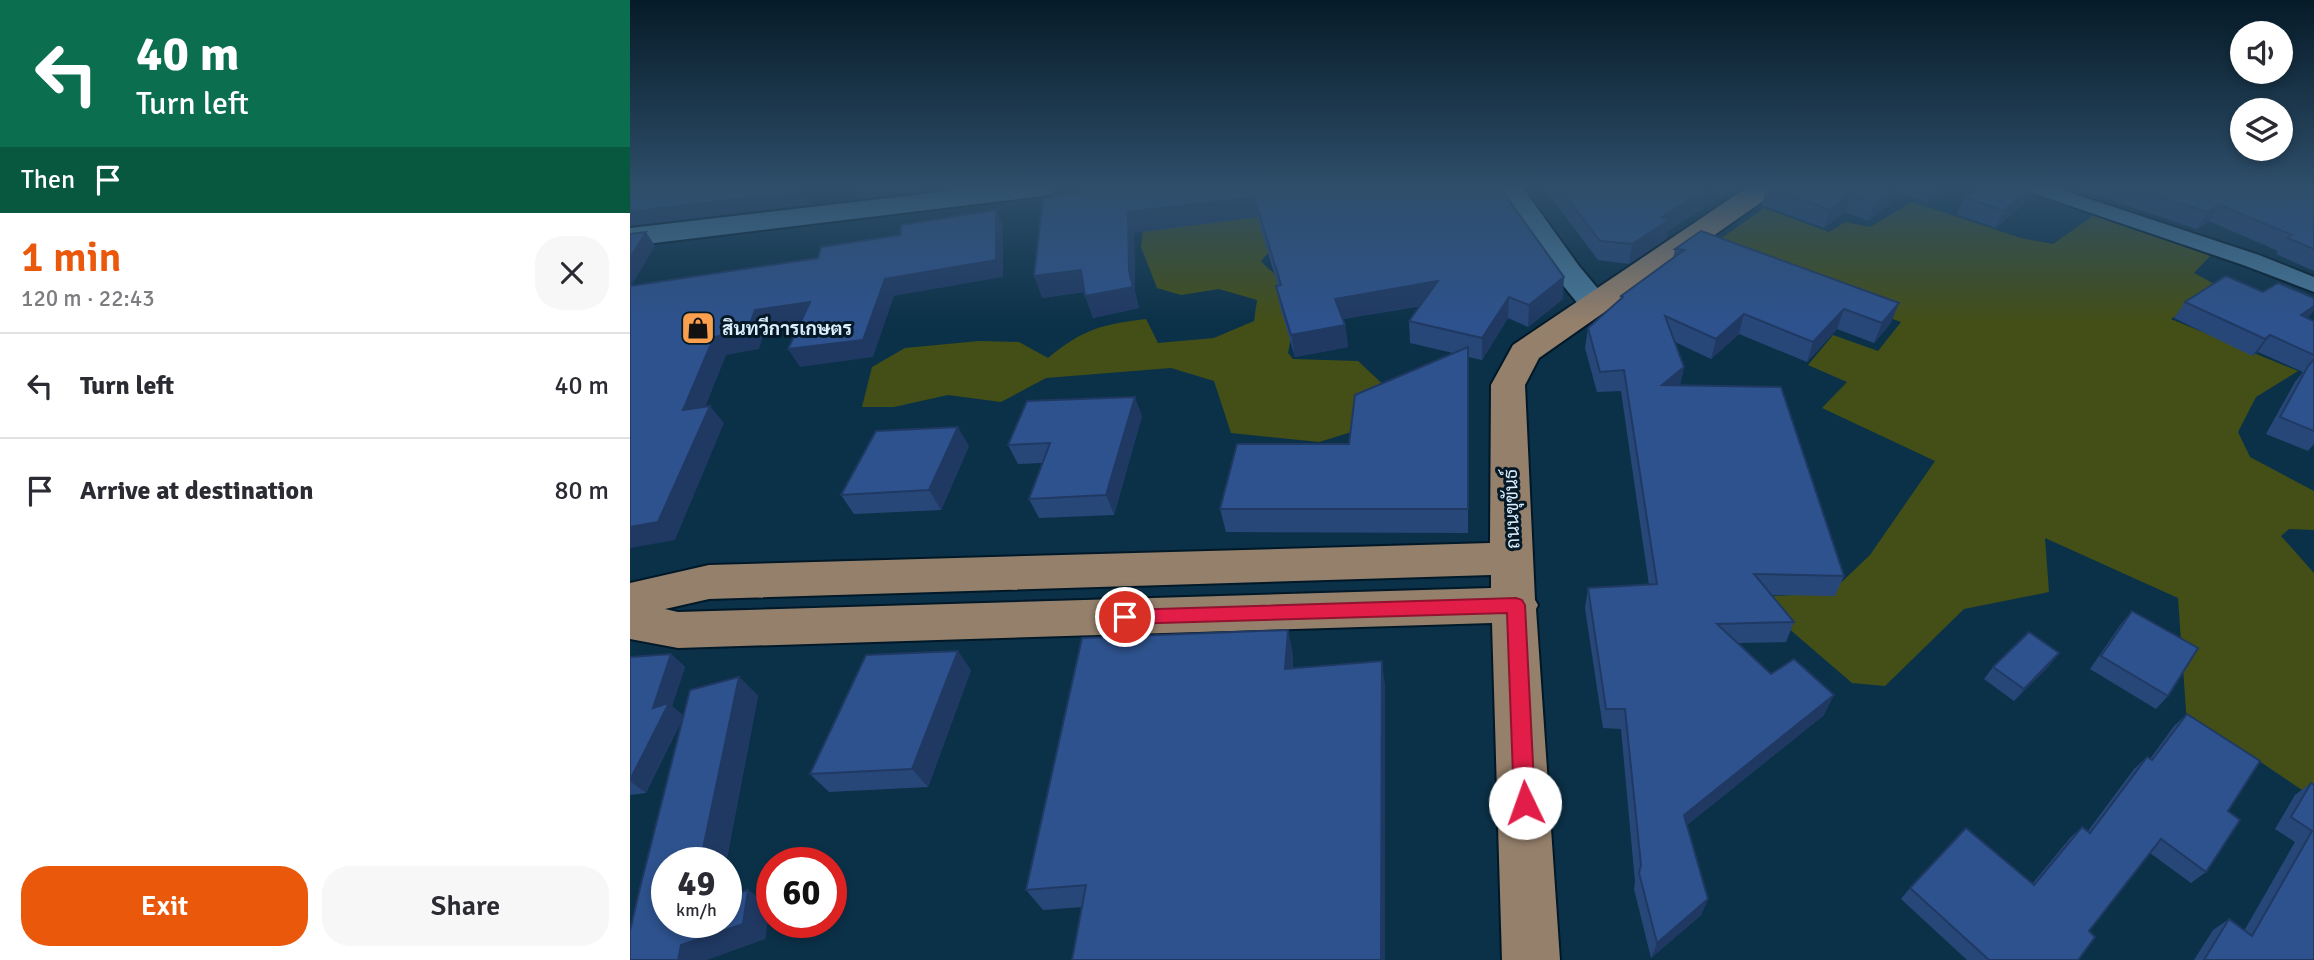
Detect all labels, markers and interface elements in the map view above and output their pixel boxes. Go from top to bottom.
map controls [2230,21,2293,161]
button: sound [2230,21,2293,84]
text: 40 m [136,24,239,84]
icon: left [21,28,112,119]
text: Turn left [136,84,249,123]
button: layers [2230,98,2293,161]
icon: arrive [89,161,127,199]
text: Then [21,164,75,196]
text: 1 min [21,232,122,283]
button: close [535,236,609,310]
text: 120 m · 22:43 [21,284,155,313]
shop icon: สินทวีการเกษตร [679,309,717,347]
place label: สินทวีการเกษตร [722,316,852,341]
icon: left [21,367,59,405]
text: Turn left [80,370,174,402]
text: 40 m [554,370,609,402]
street label: ถนนขุขันธ์ [1498,468,1525,550]
icon: arrive [21,472,59,510]
text: Arrive at destination [80,475,313,507]
text: 80 m [554,475,609,507]
pin [1095,587,1155,647]
icon: arrive [1106,598,1144,636]
position arrow [1488,766,1562,840]
speed limit sign: 60 [756,847,847,938]
text: 49 [678,862,715,905]
button: Exit [21,866,308,946]
button: Share [322,866,609,946]
text: km/h [676,899,717,921]

